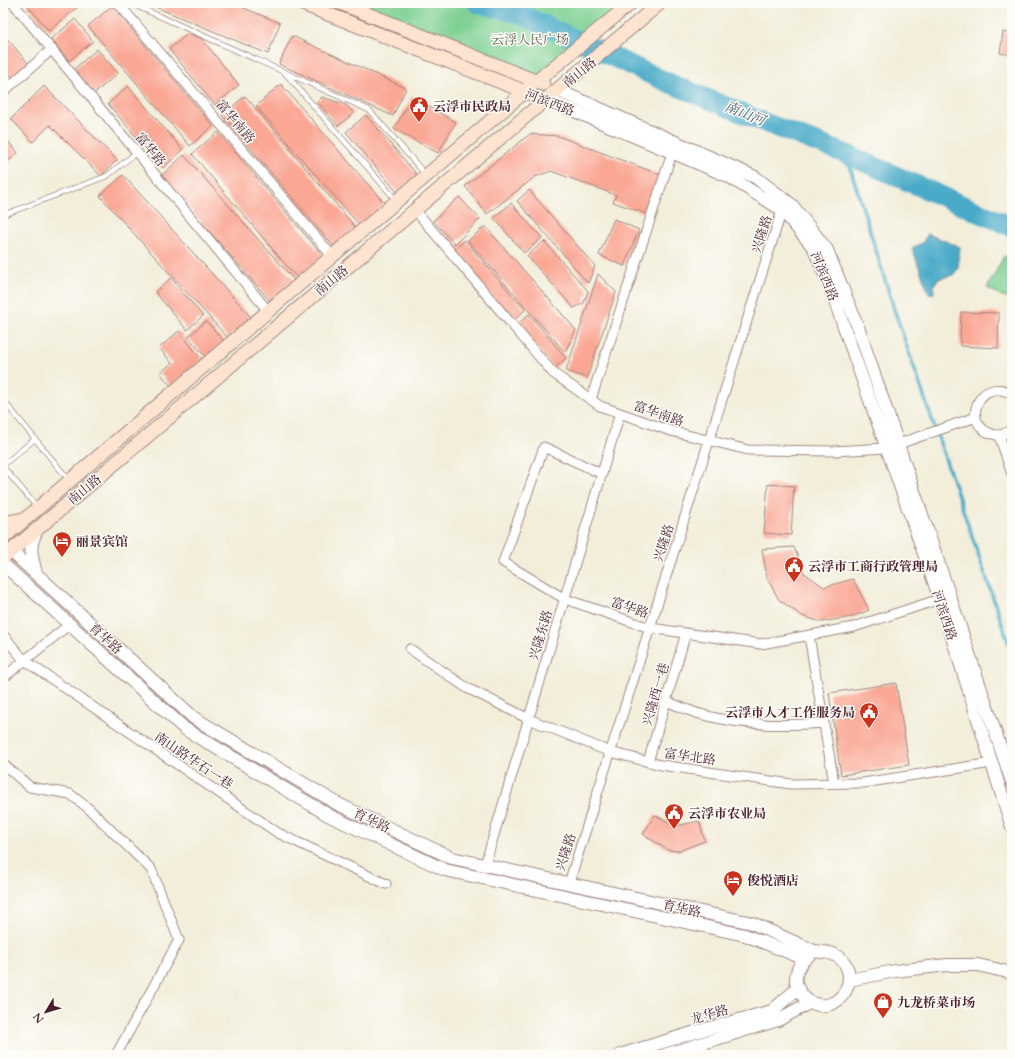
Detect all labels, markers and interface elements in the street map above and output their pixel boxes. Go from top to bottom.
park label: 云浮人民广场 [491,31,569,49]
street label: 南山路 [559,53,600,92]
street label: 河滨西路 [522,85,577,121]
public building icon: 云浮市民政局 [408,95,430,123]
street label: 富华南路 [212,96,259,147]
water label: 南山河 [722,97,771,131]
place label: 云浮市民政局 [433,98,511,116]
street label: 富华路 [131,129,170,170]
street label: 兴隆路 [747,213,777,256]
street label: 河滨西路 [806,249,842,304]
street label: 南山路 [311,261,352,300]
street label: 富华南路 [631,397,686,431]
street label: 南山路 [64,470,105,509]
street label: 兴隆路 [649,522,679,565]
hotel icon: 丽景宾馆 [51,530,73,558]
place label: 丽景宾馆 [76,533,128,551]
public building icon: 云浮市工商行政管理局 [783,555,805,583]
place label: 云浮市工商行政管理局 [808,558,938,576]
street label: 河滨西路 [927,588,961,643]
street label: 富华路 [608,593,651,623]
street label: 兴隆东路 [525,608,557,663]
street label: 育华路 [85,619,126,658]
street label: 兴隆西一巷 [638,661,674,728]
public building icon: 云浮市人才工作服务局 [858,701,880,729]
place label: 云浮市人才工作服务局 [725,704,855,722]
street label: 南山路华石一巷 [151,728,236,794]
street label: 富华北路 [663,744,717,770]
public building icon: 云浮市农业局 [663,802,685,830]
street label: 育华路 [350,805,393,837]
place label: 云浮市农业局 [688,805,766,823]
street label: 兴隆路 [551,831,581,874]
hotel icon: 俊悦酒店 [722,869,744,897]
place label: 俊悦酒店 [747,872,799,890]
street label: 育华路 [661,896,703,922]
shop icon: 九龙桥菜市场 [872,991,894,1019]
north arrow [26,992,66,1032]
place label: 九龙桥菜市场 [897,994,975,1012]
street label: 龙华路 [688,1001,731,1029]
text: N [29,1009,47,1026]

